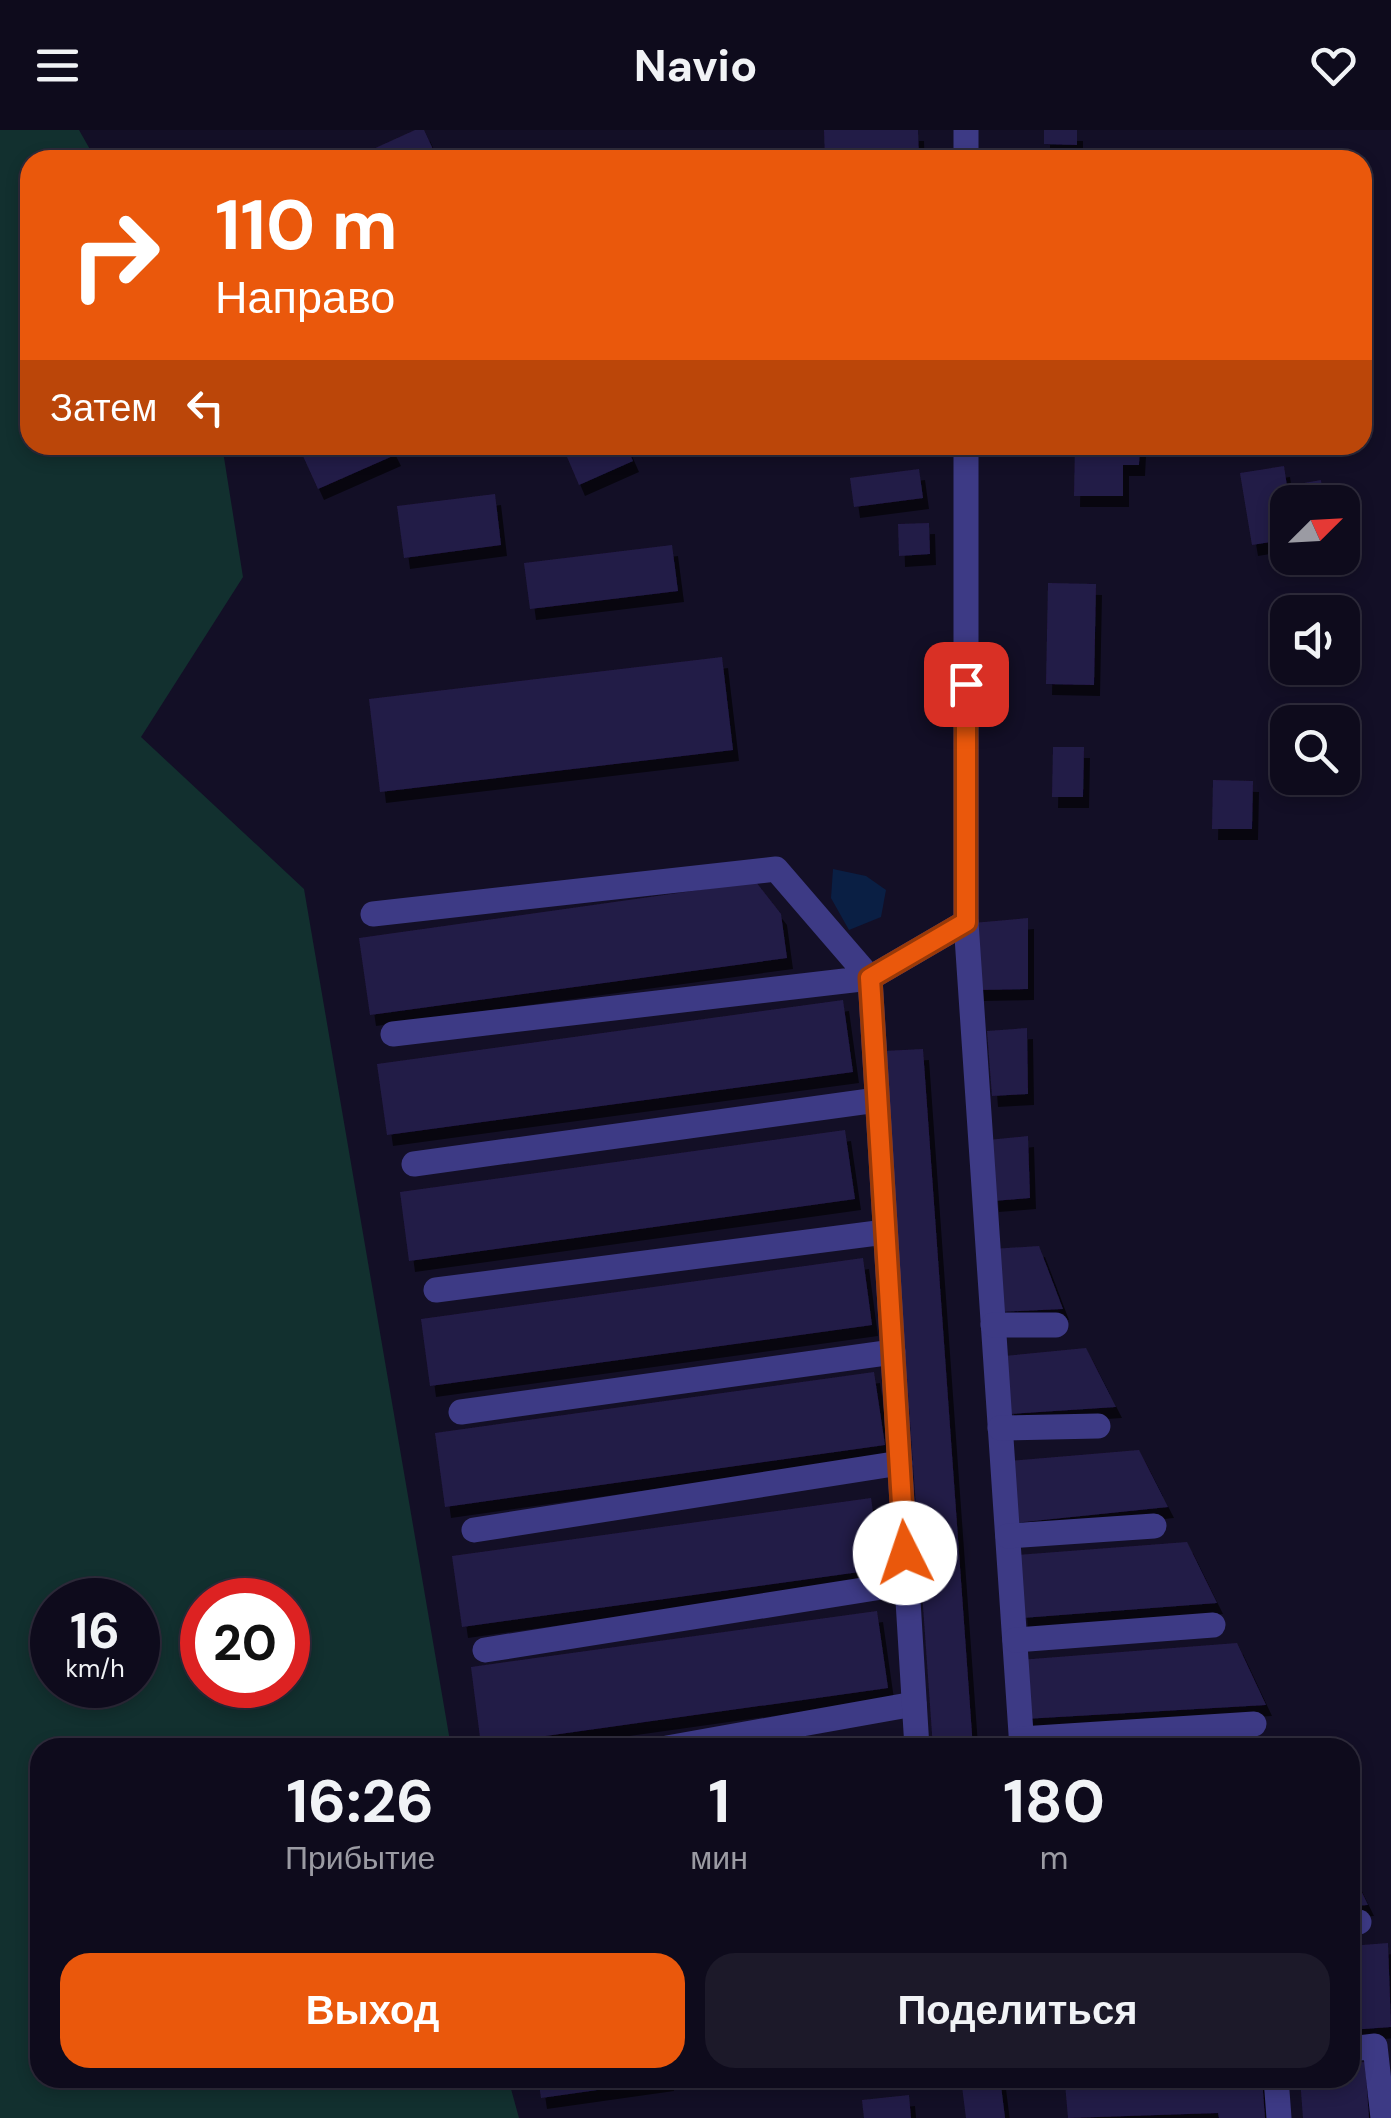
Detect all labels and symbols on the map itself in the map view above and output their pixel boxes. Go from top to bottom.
north arrow [1270,485,1360,575]
pin [924,642,1009,727]
position arrow [853,1501,957,1605]
speed limit sign: 20 [180,1578,310,1708]

